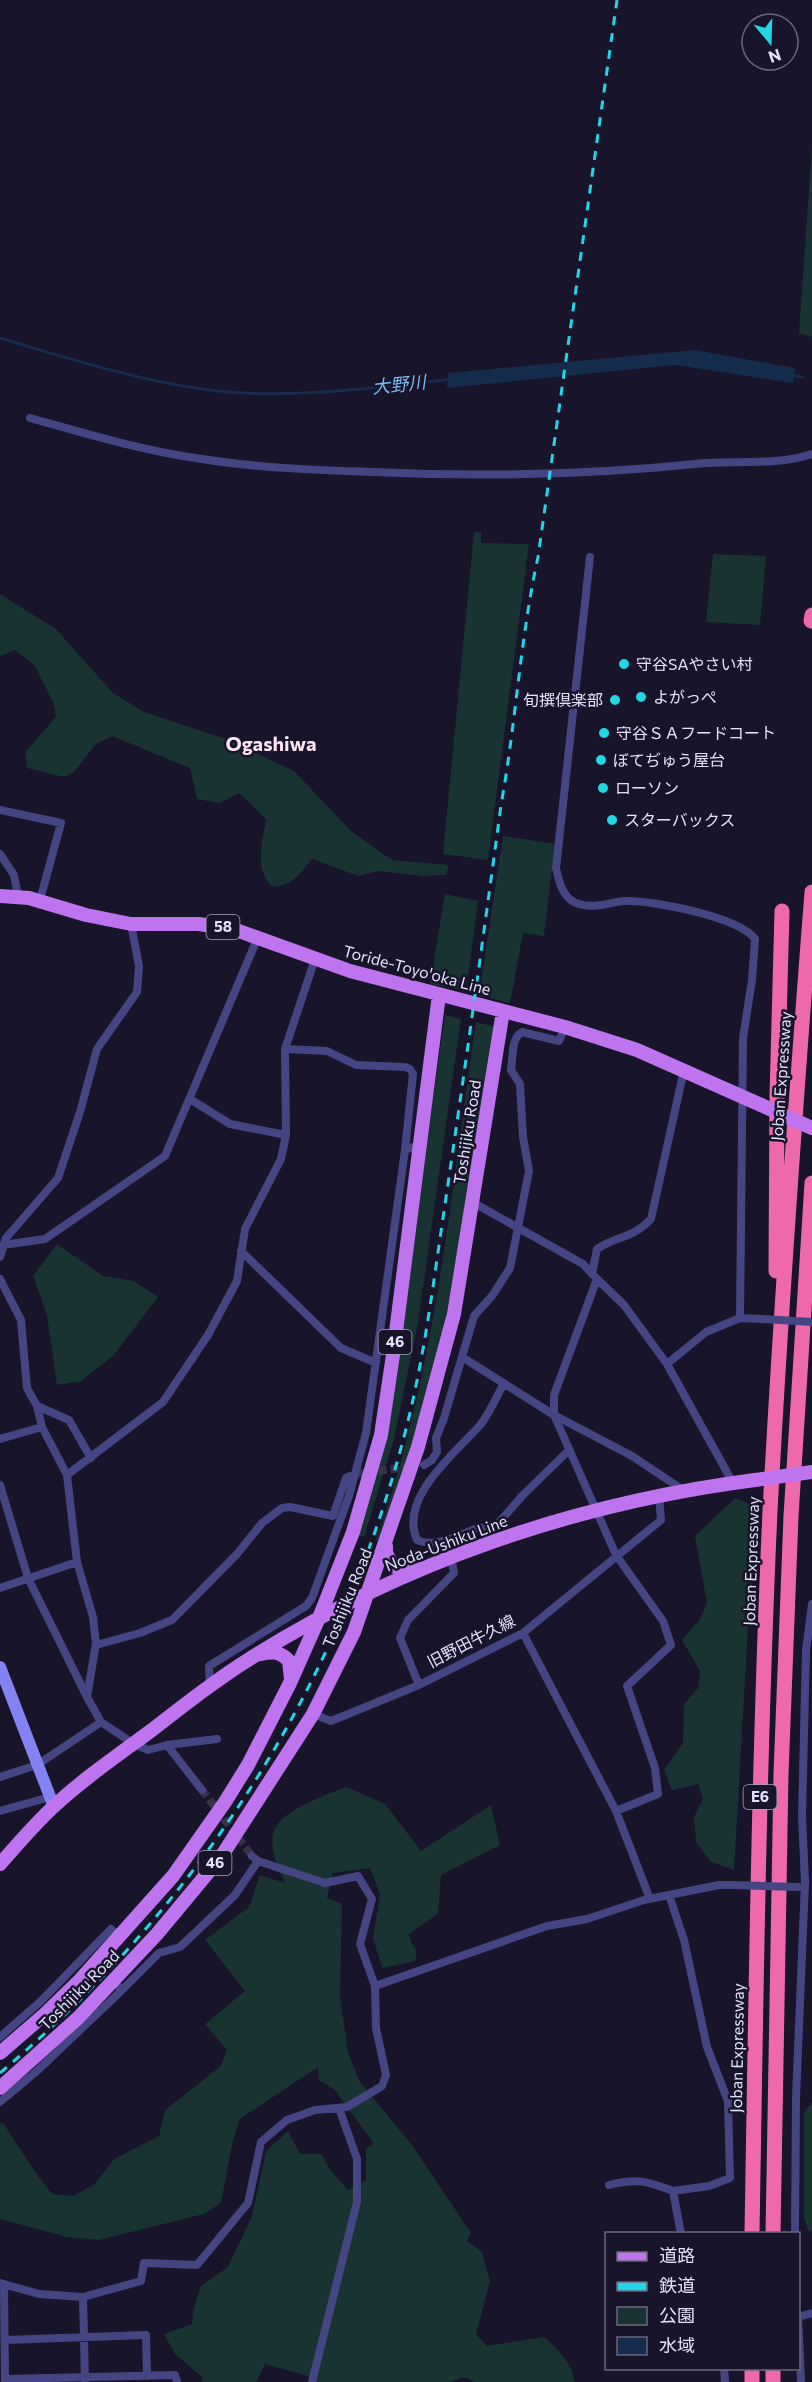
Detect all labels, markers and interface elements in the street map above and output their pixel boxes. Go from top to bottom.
north arrow [740,12,800,72]
text: N [766,46,784,68]
water label: 大野川 [371,370,429,398]
place label: 守谷SAやさい村 [636,654,752,673]
marker: 守谷SAやさい村 [617,657,631,671]
place label: よがっぺ [653,687,717,706]
place label: 旬撰倶楽部 [523,690,603,709]
marker: よがっぺ [634,690,648,704]
marker: 旬撰倶楽部 [608,693,622,707]
place label: 守谷ＳＡフードコート [616,723,776,742]
marker: 守谷ＳＡフードコート [597,726,611,740]
district label: Ogashiwa [225,731,317,755]
place label: ぼてぢゅう屋台 [613,750,725,769]
marker: ぼてぢゅう屋台 [594,753,608,767]
place label: ローソン [615,778,679,797]
marker: ローソン [596,781,610,795]
place label: スターバックス [624,810,735,829]
marker: スターバックス [605,813,619,827]
road number: 58 [206,915,240,939]
street label: Toride-Toyo'oka Line [341,941,493,998]
street label: Joban Expressway [766,1011,795,1141]
street label: Toshijiku Road [449,1078,484,1185]
road number: 46 [378,1330,412,1354]
street label: Joban Expressway [739,1496,762,1626]
street label: Noda-Ushiku Line [382,1510,510,1575]
street label: Toshijiku Road [318,1545,375,1650]
street label: 旧野田牛久線 [424,1610,518,1671]
road number: E6 [744,1785,777,1809]
road number: 46 [198,1851,232,1875]
street label: Toshijiku Road [35,1946,123,2034]
street label: Joban Expressway [726,1983,747,2113]
legend [605,2232,800,2370]
text: 道路 [659,2244,695,2266]
text: 鉄道 [659,2274,695,2296]
text: 公園 [659,2304,695,2326]
text: 水域 [659,2334,695,2356]

